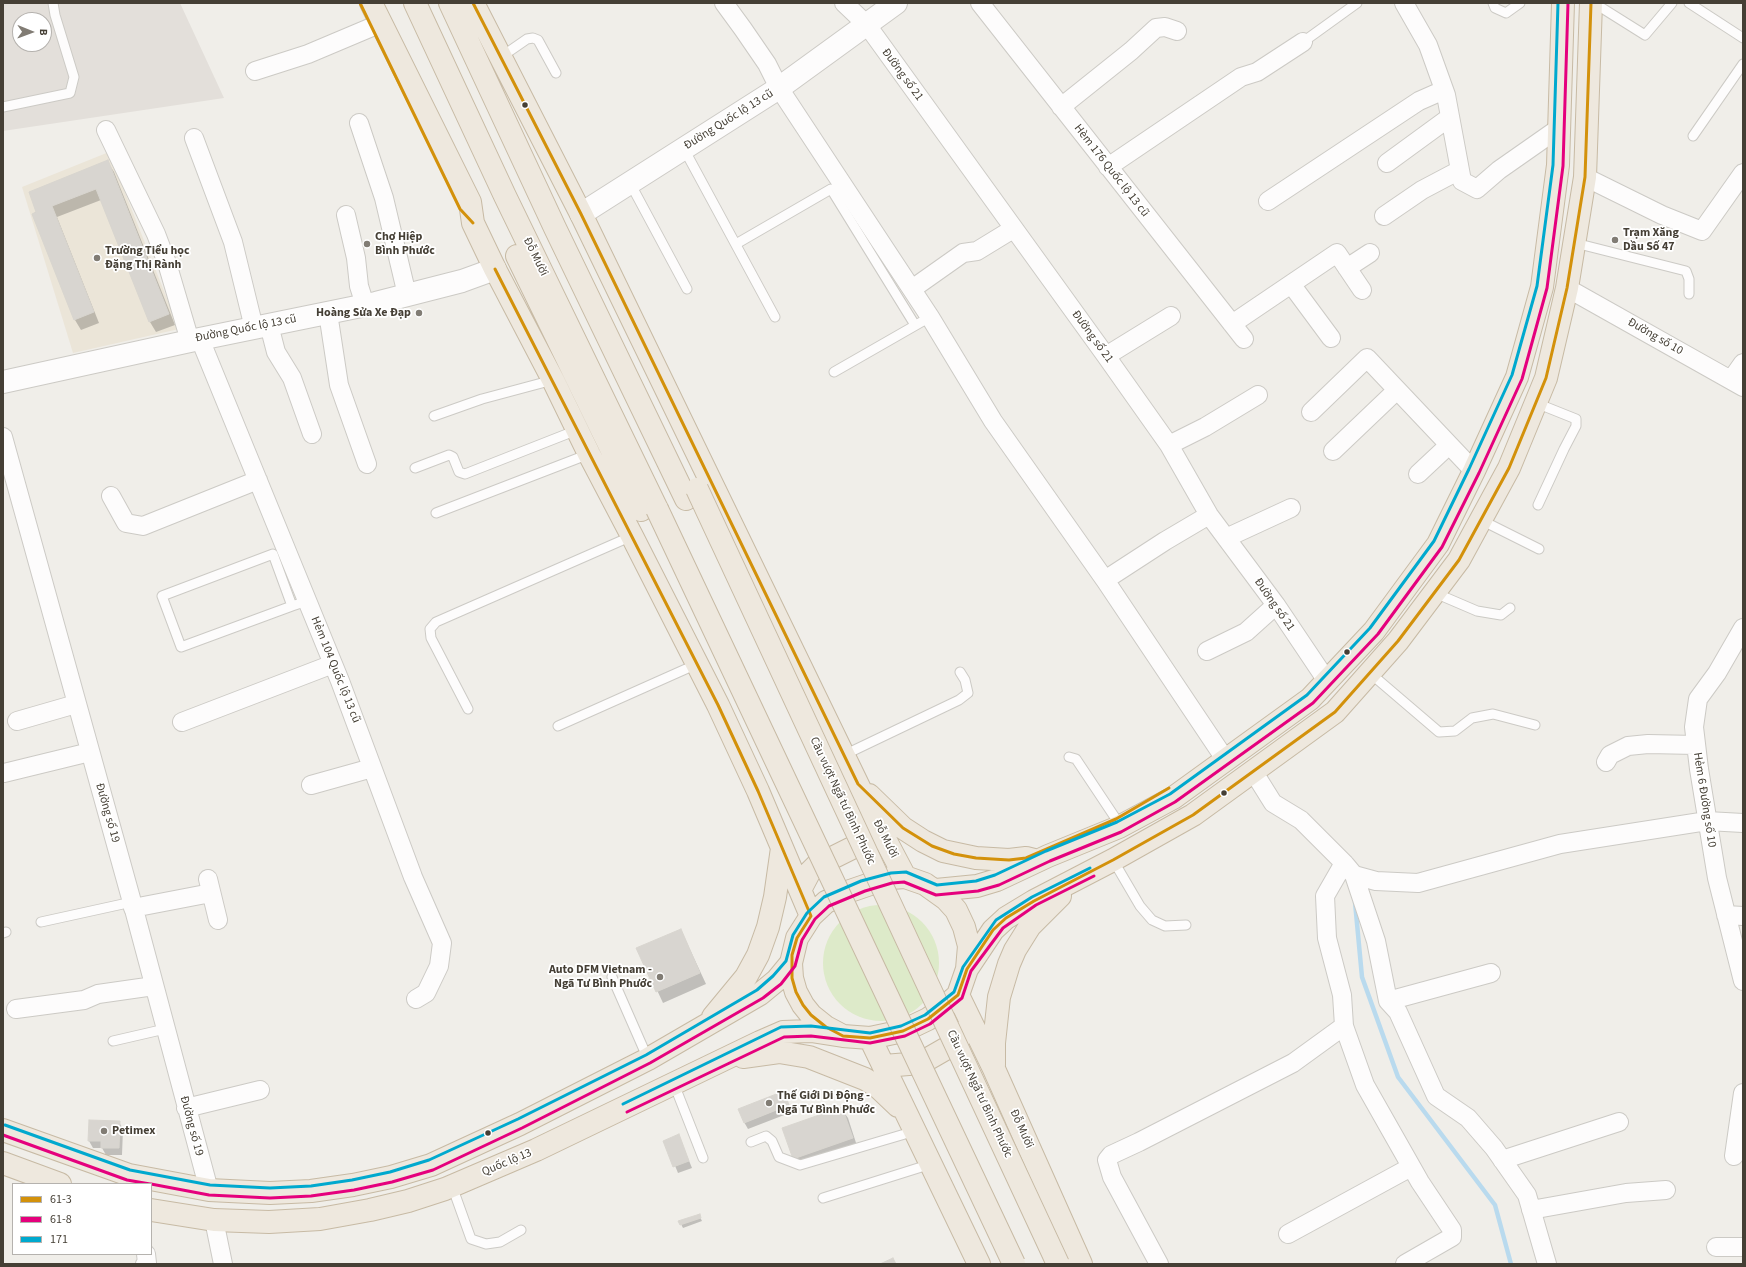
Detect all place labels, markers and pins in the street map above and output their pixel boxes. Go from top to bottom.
unlabelled marker [520,100,530,110]
place label: Trạm Xăng Dầu Số 47 [1623,226,1679,254]
place label: Chợ Hiệp Bình Phước [375,230,435,258]
marker: Trạm Xăng Dầu Số 47 [1610,235,1620,245]
marker: Chợ Hiệp Bình Phước [362,239,372,249]
place label: Trường Tiểu học Đặng Thị Rành [105,244,190,272]
marker: Trường Tiểu học Đặng Thị Rành [92,253,102,263]
place label: Hoàng Sửa Xe Đạp [316,306,411,320]
marker: Hoàng Sửa Xe Đạp [414,308,424,318]
unlabelled marker [1342,647,1352,657]
unlabelled marker [1219,788,1229,798]
place label: Auto DFM Vietnam - Ngã Tư Bình Phước [549,963,652,991]
marker: Auto DFM Vietnam - Ngã Tư Bình Phước [655,972,665,982]
place label: Thế Giới Di Động - Ngã Tư Bình Phước [777,1089,875,1117]
marker: Thế Giới Di Động - Ngã Tư Bình Phước [764,1098,774,1108]
place label: Petimex [112,1124,155,1138]
marker: Petimex [99,1126,109,1136]
unlabelled marker [483,1128,493,1138]

